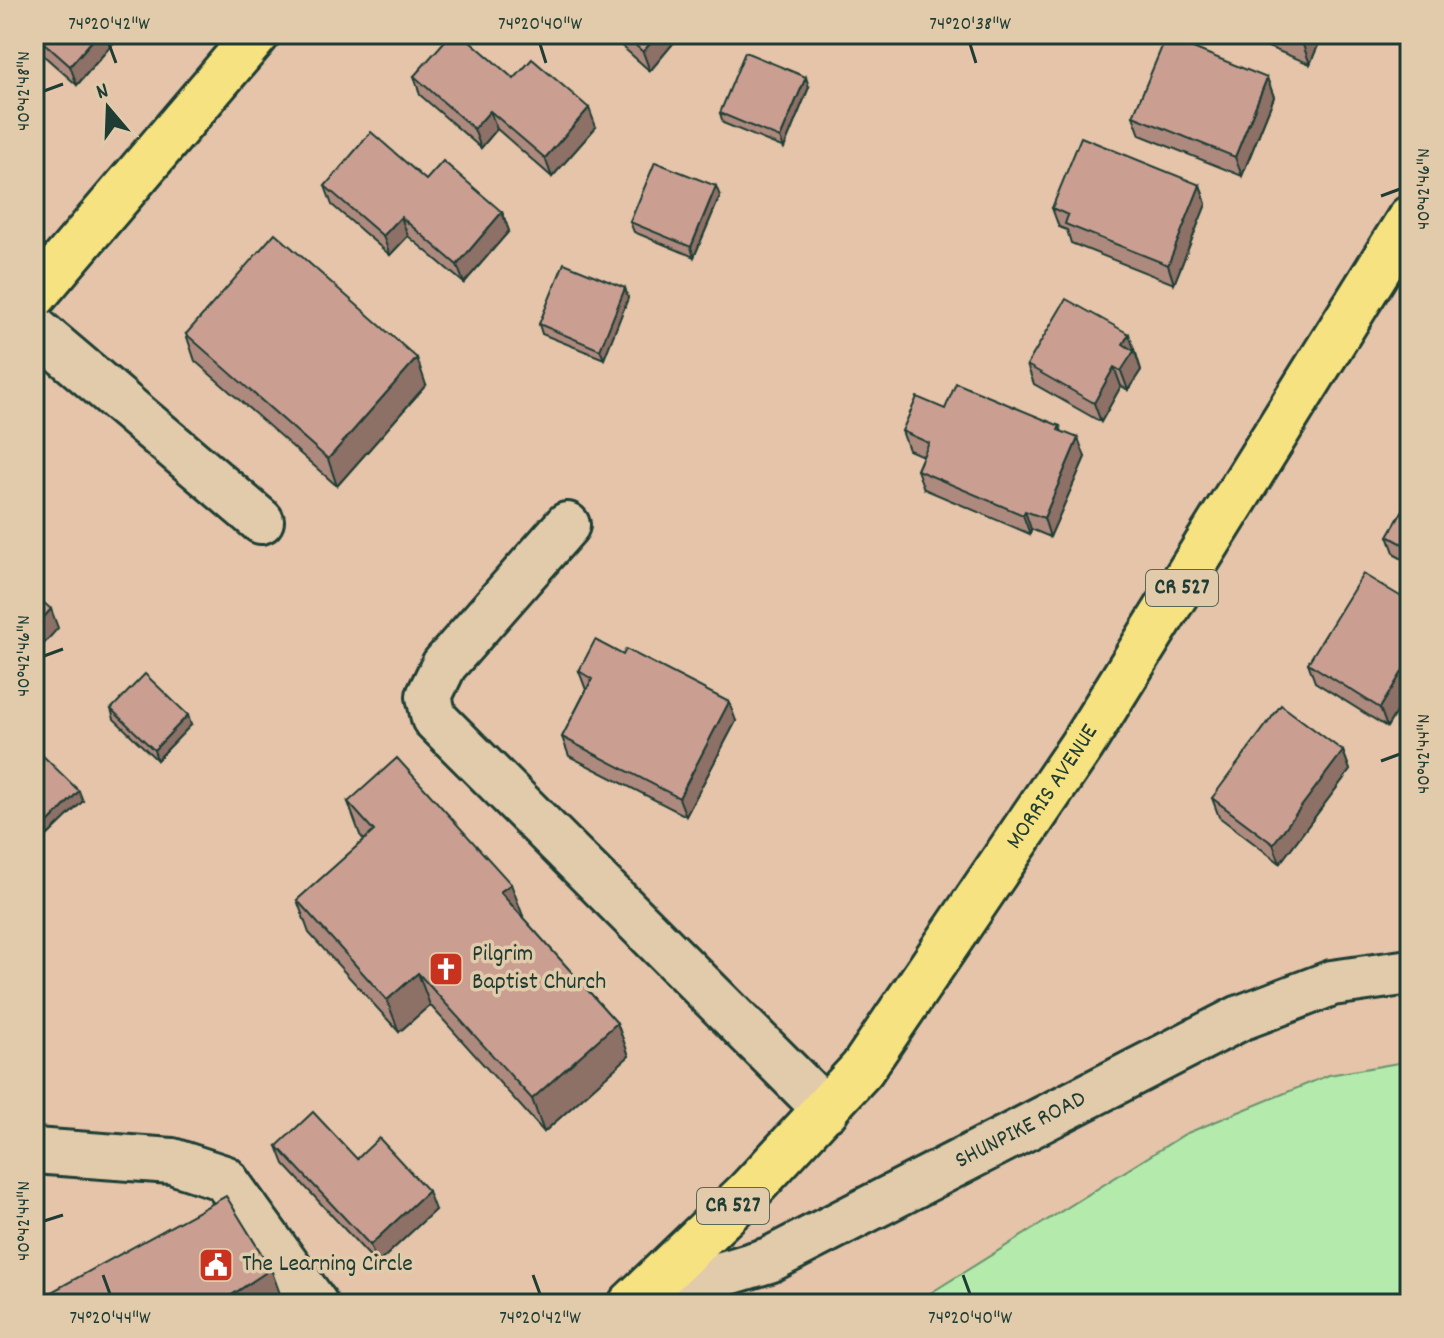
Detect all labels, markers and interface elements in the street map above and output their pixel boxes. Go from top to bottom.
text: 74°20'42"W [68,11,150,39]
text: 74°20'40"W [498,11,582,39]
text: 74°20'38"W [929,11,1011,39]
text: 40°42'48"N [11,51,39,131]
north arrow [68,68,148,148]
text: N [92,76,113,109]
text: 40°42'46"N [1411,148,1439,230]
road number: CR 527 [1146,570,1218,606]
text: 40°42'46"N [11,615,39,697]
text: 40°42'44"N [1411,714,1439,794]
street label: MORRIS AVENUE [998,718,1108,857]
place label: Pilgrim Baptist Church [472,938,606,1000]
church icon: Pilgrim Baptist Church [427,950,465,988]
street label: SHUNPIKE ROAD [949,1083,1092,1178]
text: 40°42'44"N [11,1181,39,1261]
road number: CR 527 [697,1188,769,1224]
public building icon: The Learning Circle [197,1246,235,1284]
place label: The Learning Circle [242,1248,413,1282]
text: 74°20'44"W [69,1305,151,1333]
text: 74°20'42"W [499,1305,581,1333]
text: 74°20'40"W [928,1305,1012,1333]

